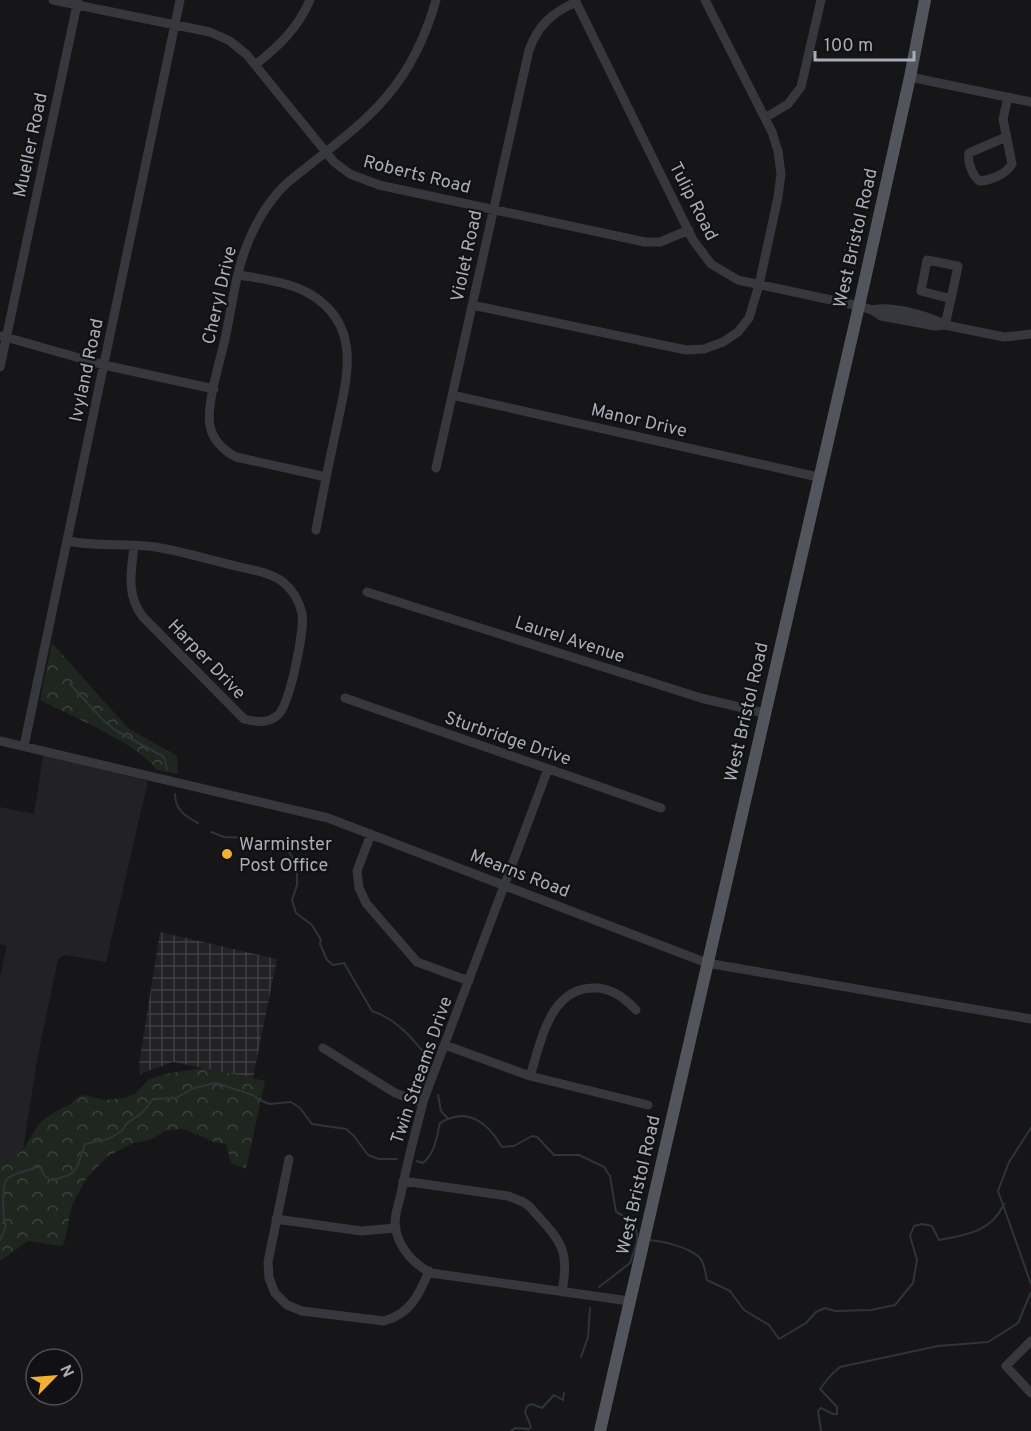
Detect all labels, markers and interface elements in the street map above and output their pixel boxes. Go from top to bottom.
scale bar [815,24,914,62]
text: 100 m [824,35,873,58]
street label: Mueller Road [9,91,54,200]
street label: Roberts Road [360,151,473,200]
street label: Tulip Road [663,158,722,245]
street label: West Bristol Road [829,166,884,310]
street label: Violet Road [447,208,488,304]
street label: Cheryl Drive [198,244,243,347]
street label: Ivyland Road [65,316,110,424]
street label: Manor Drive [588,399,689,444]
street label: Laurel Avenue [512,612,628,669]
street label: Harper Drive [162,615,250,705]
street label: West Bristol Road [720,640,775,784]
street label: Sturbridge Drive [441,707,574,772]
place label: Warminster Post Office [239,834,332,878]
street label: Mearns Road [466,845,573,904]
marker: Warminster Post Office [220,847,234,861]
street label: Twin Streams Drive [386,994,458,1147]
street label: West Bristol Road [612,1113,667,1257]
north arrow [24,1347,84,1407]
text: N [54,1362,77,1381]

